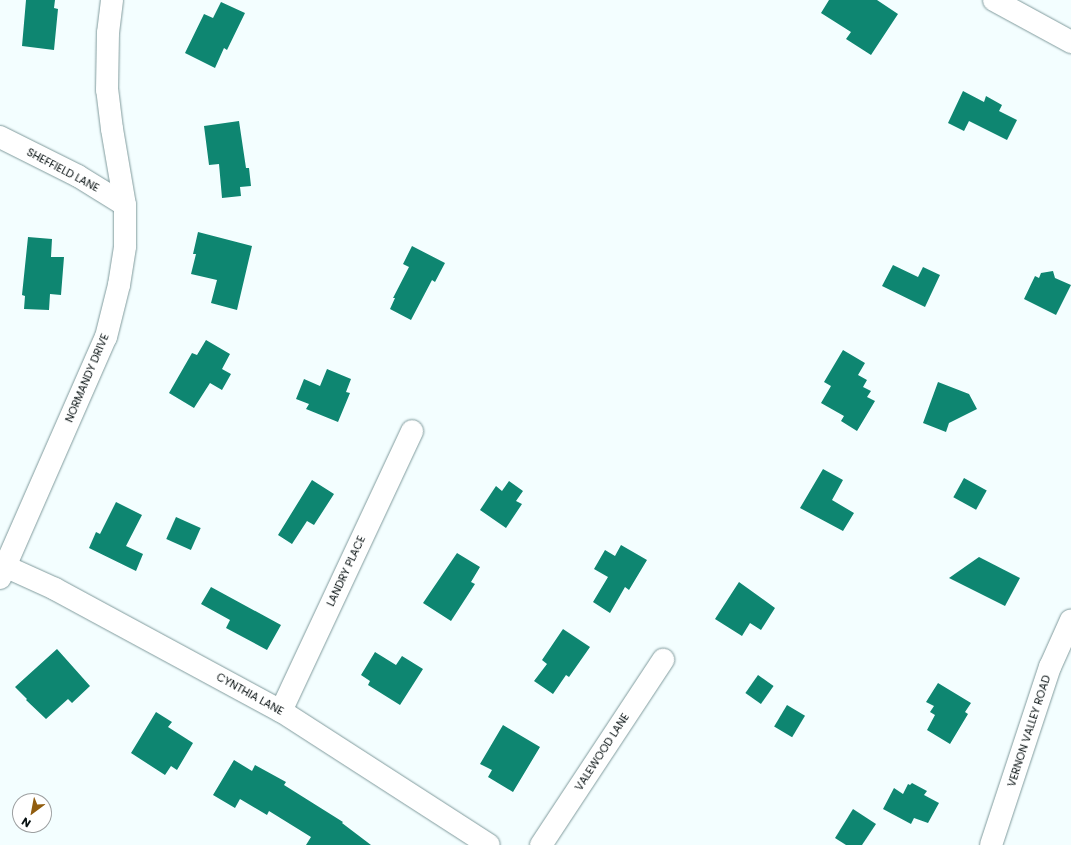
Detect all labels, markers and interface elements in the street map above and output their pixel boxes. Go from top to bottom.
street label: SHEFFIELD LANE [25,145,101,195]
street label: NORMANDY DRIVE [62,332,112,424]
street label: LANDRY PLACE [324,534,368,608]
street label: CYNTHIA LANE [214,670,286,718]
street label: VERNON VALLEY ROAD [1005,673,1053,789]
street label: VALEWOOD LANE [572,711,632,793]
north arrow [12,793,52,833]
text: N [18,813,34,831]

